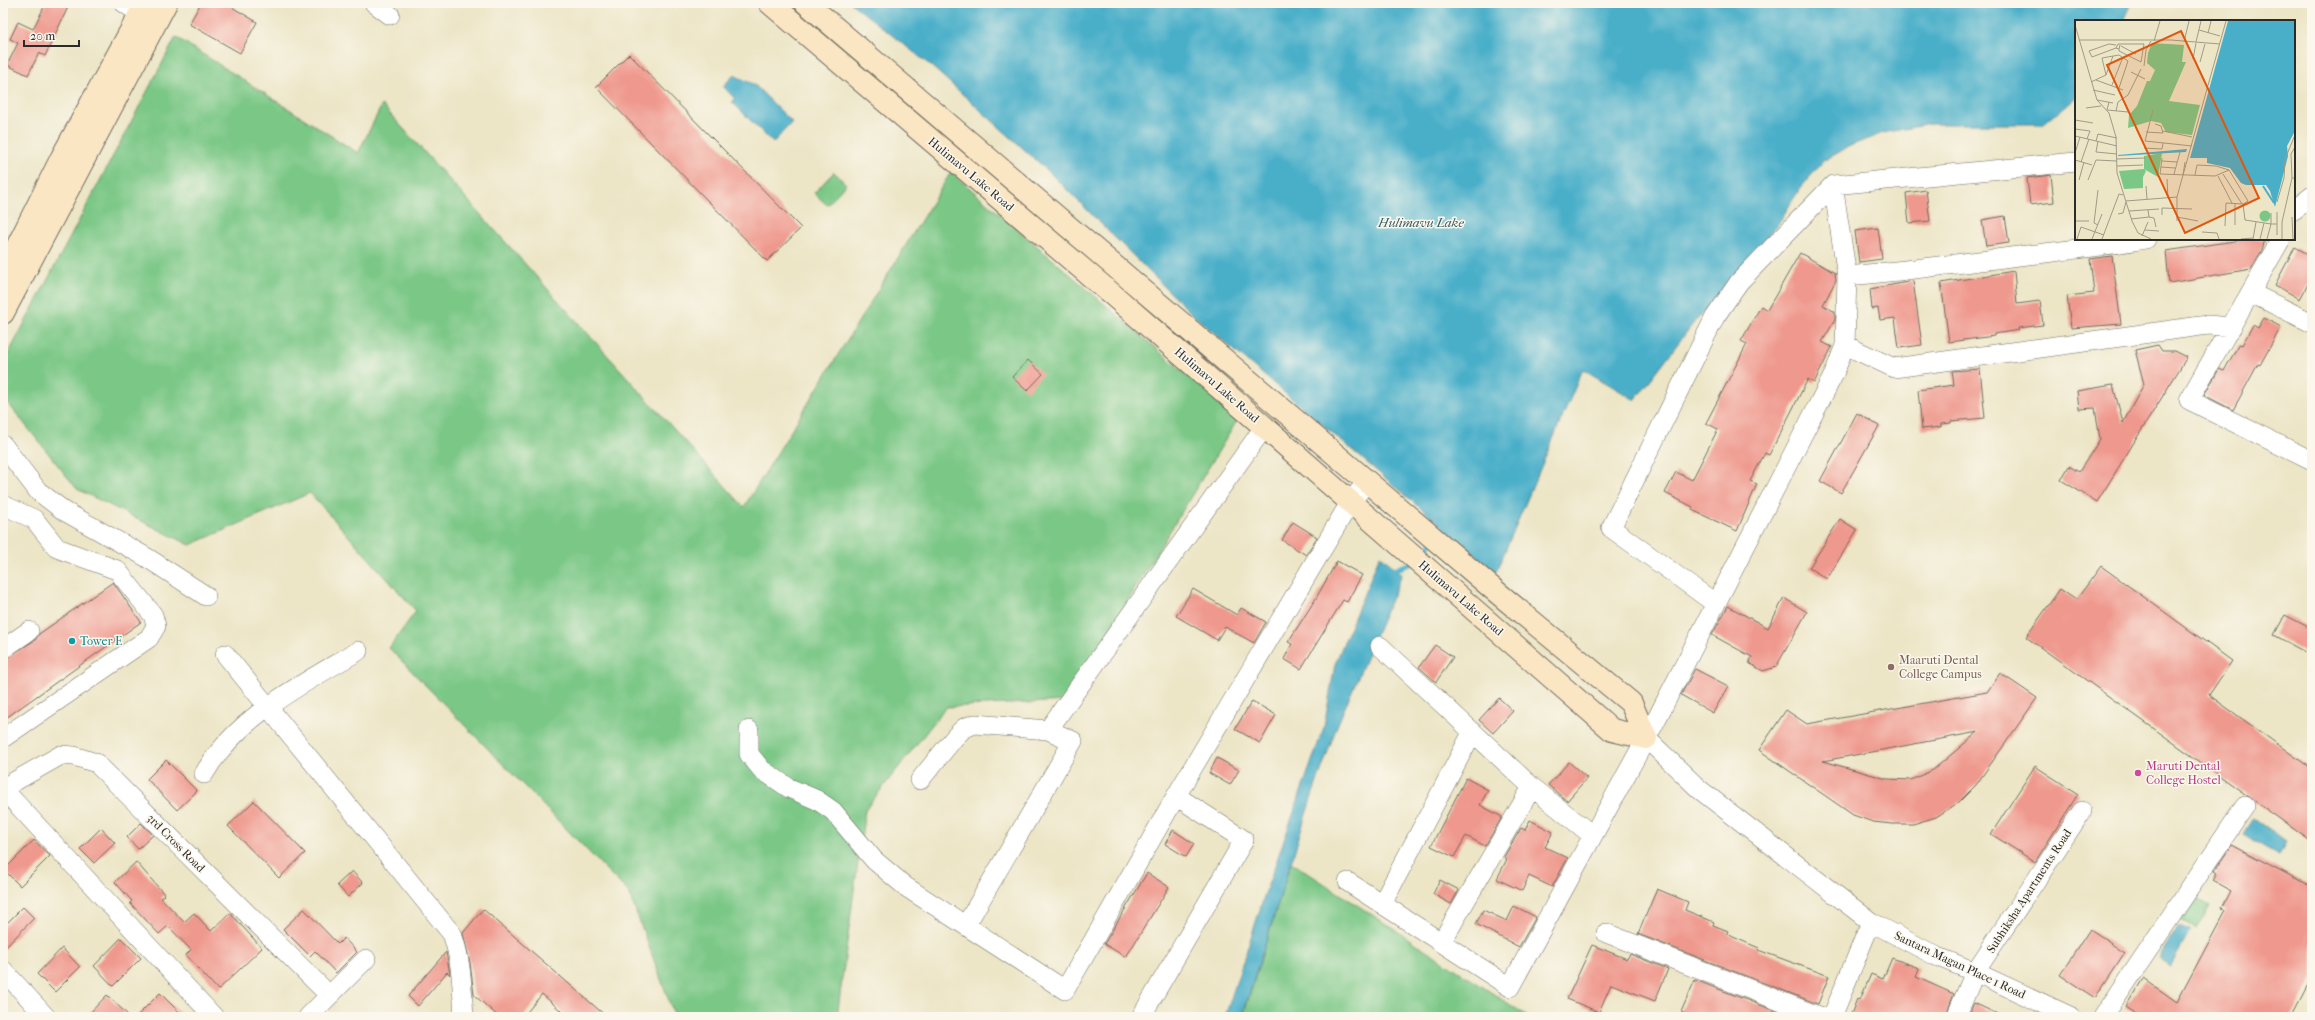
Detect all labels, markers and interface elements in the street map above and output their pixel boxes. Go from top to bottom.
inset map [2075,20,2295,240]
scale bar [24,22,79,48]
text: 20 m [30,29,55,43]
street label: Hulimavu Lake Road [925,134,1017,214]
water label: Hulimavu Lake [1377,215,1464,230]
street label: Hulimavu Lake Road [1172,344,1263,426]
street label: Hulimavu Lake Road [1416,557,1507,639]
place label: Tower E [80,634,122,648]
marker: Tower E [67,636,77,646]
place label: Maaruti Dental College Campus [1899,653,1982,681]
marker: Maaruti Dental College Campus [1886,662,1896,672]
place label: Maruti Dental College Hostel [2146,759,2221,787]
marker: Maruti Dental College Hostel [2133,768,2143,778]
street label: 3rd Cross Road [144,811,208,875]
street label: Subhiksha Apartments Road [1984,826,2075,956]
street label: Santara Magan Place 1 Road [1892,928,2028,1002]

